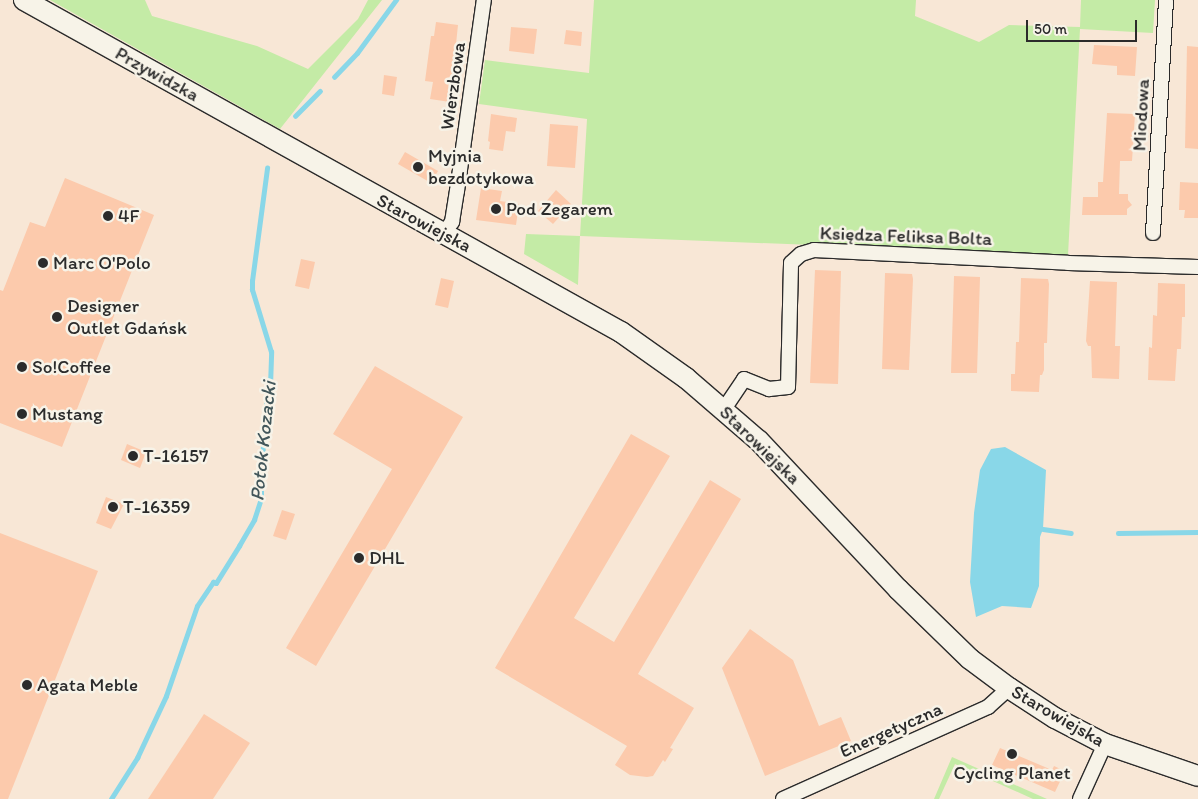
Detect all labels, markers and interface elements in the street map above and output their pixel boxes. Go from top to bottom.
scale bar [1028,10,1139,42]
text: 50 m [1034,20,1067,38]
street label: Wierzbowa [436,41,470,131]
street label: Przywidzka [111,42,203,106]
street label: Miodowa [1128,78,1154,152]
place label: Myjnia bezdotykowa [428,145,534,189]
marker: Myjnia bezdotykowa [412,161,424,173]
street label: Starowiejska [373,189,475,257]
place label: Pod Zegarem [506,198,612,220]
marker: Pod Zegarem [490,203,502,215]
place label: 4F [118,205,139,227]
marker: 4F [102,210,114,222]
street label: Księdza Feliksa Bolta [820,222,992,250]
place label: Marc O'Polo [53,252,151,274]
marker: Marc O'Polo [37,257,49,269]
place label: Designer Outlet Gdańsk [67,295,187,339]
marker: Designer Outlet Gdańsk [51,311,63,323]
place label: So!Coffee [32,356,111,378]
marker: So!Coffee [16,361,28,373]
water label: Potok Kozacki [245,380,281,502]
street label: Starowiejska [715,401,805,489]
place label: Mustang [32,403,103,425]
marker: Mustang [16,408,28,420]
place label: T-16157 [143,445,208,467]
marker: T-16157 [127,450,139,462]
place label: T-16359 [123,496,190,518]
marker: T-16359 [107,501,119,513]
place label: DHL [369,547,404,569]
marker: DHL [353,552,365,564]
place label: Agata Meble [37,674,138,696]
marker: Agata Meble [21,679,33,691]
street label: Starowiejska [1007,680,1109,752]
street label: Energetyczna [836,697,946,763]
marker: Cycling Planet [1006,748,1018,760]
place label: Cycling Planet [954,762,1070,784]

